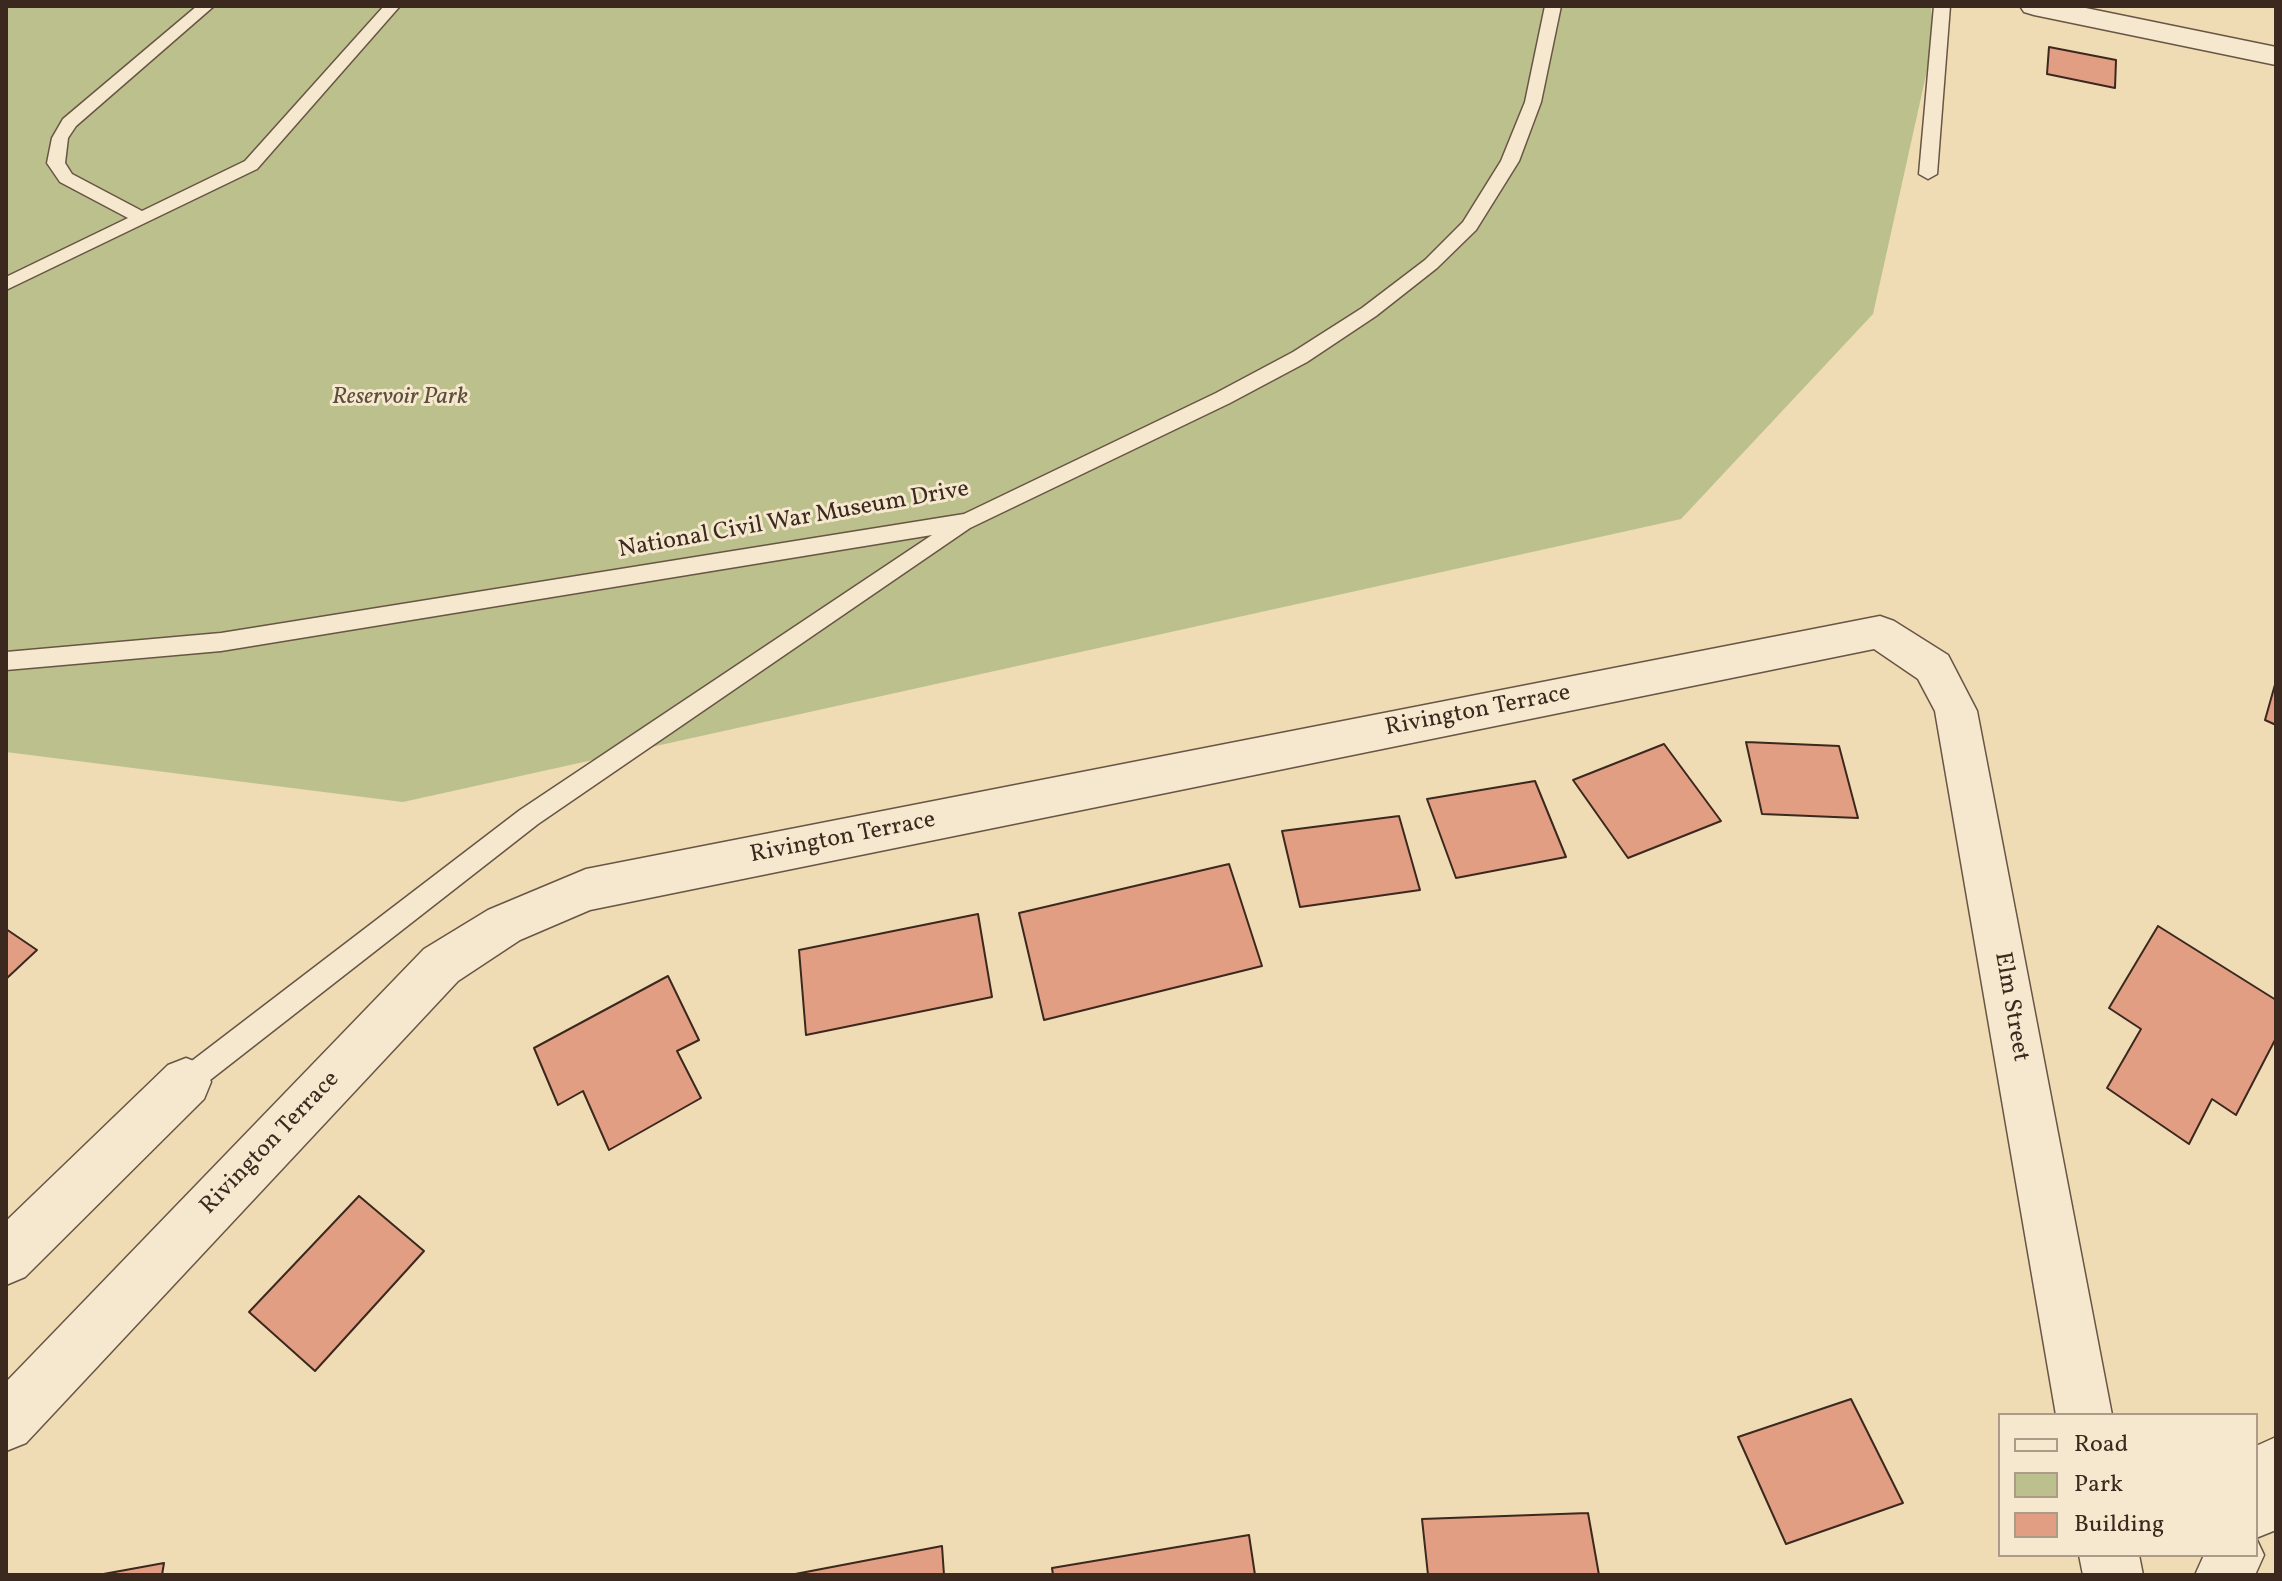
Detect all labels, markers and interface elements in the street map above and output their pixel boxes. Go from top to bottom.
park label: Reservoir Park [332,385,468,413]
street label: National Civil War Museum Drive [617,476,971,566]
street label: Rivington Terrace [1383,680,1573,744]
street label: Rivington Terrace [748,807,938,871]
street label: Elm Street [1986,950,2034,1064]
street label: Rivington Terrace [195,1066,347,1222]
legend [1998,1413,2258,1557]
text: Road [2074,1428,2128,1462]
text: Park [2074,1468,2123,1502]
text: Building [2074,1508,2164,1542]

